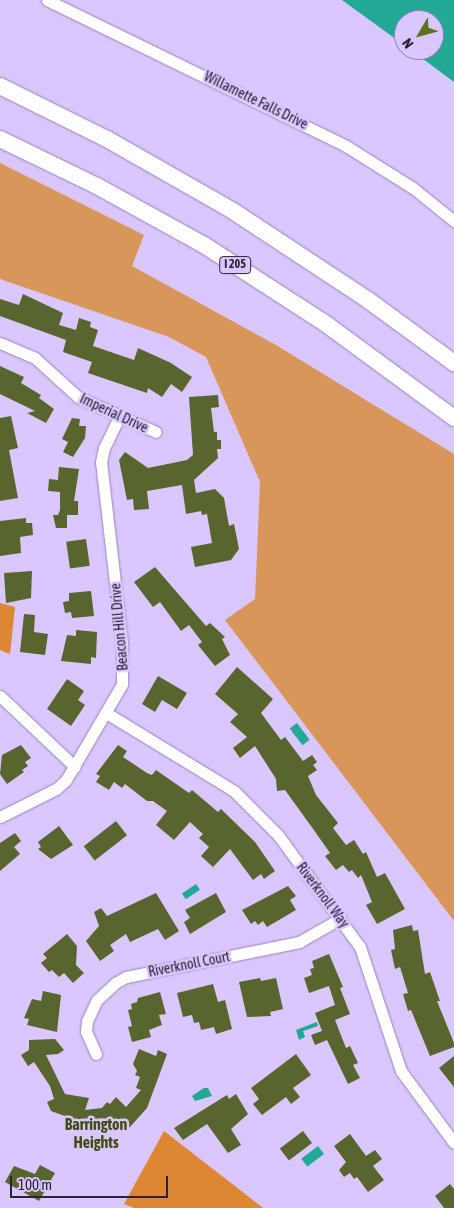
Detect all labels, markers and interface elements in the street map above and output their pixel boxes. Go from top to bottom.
north arrow [394,10,444,60]
text: N [399,35,417,52]
street label: Willamette Falls Drive [201,68,311,132]
road number: I 205 [219,256,251,274]
street label: Imperial Drive [77,390,151,436]
street label: Beacon Hill Drive [107,583,131,671]
street label: Riverknoll Way [293,859,353,931]
street label: Riverknoll Court [147,948,231,980]
district label: Barrington Heights [65,1114,127,1152]
scale bar [12,1166,170,1198]
text: 100 m [18,1176,52,1193]

